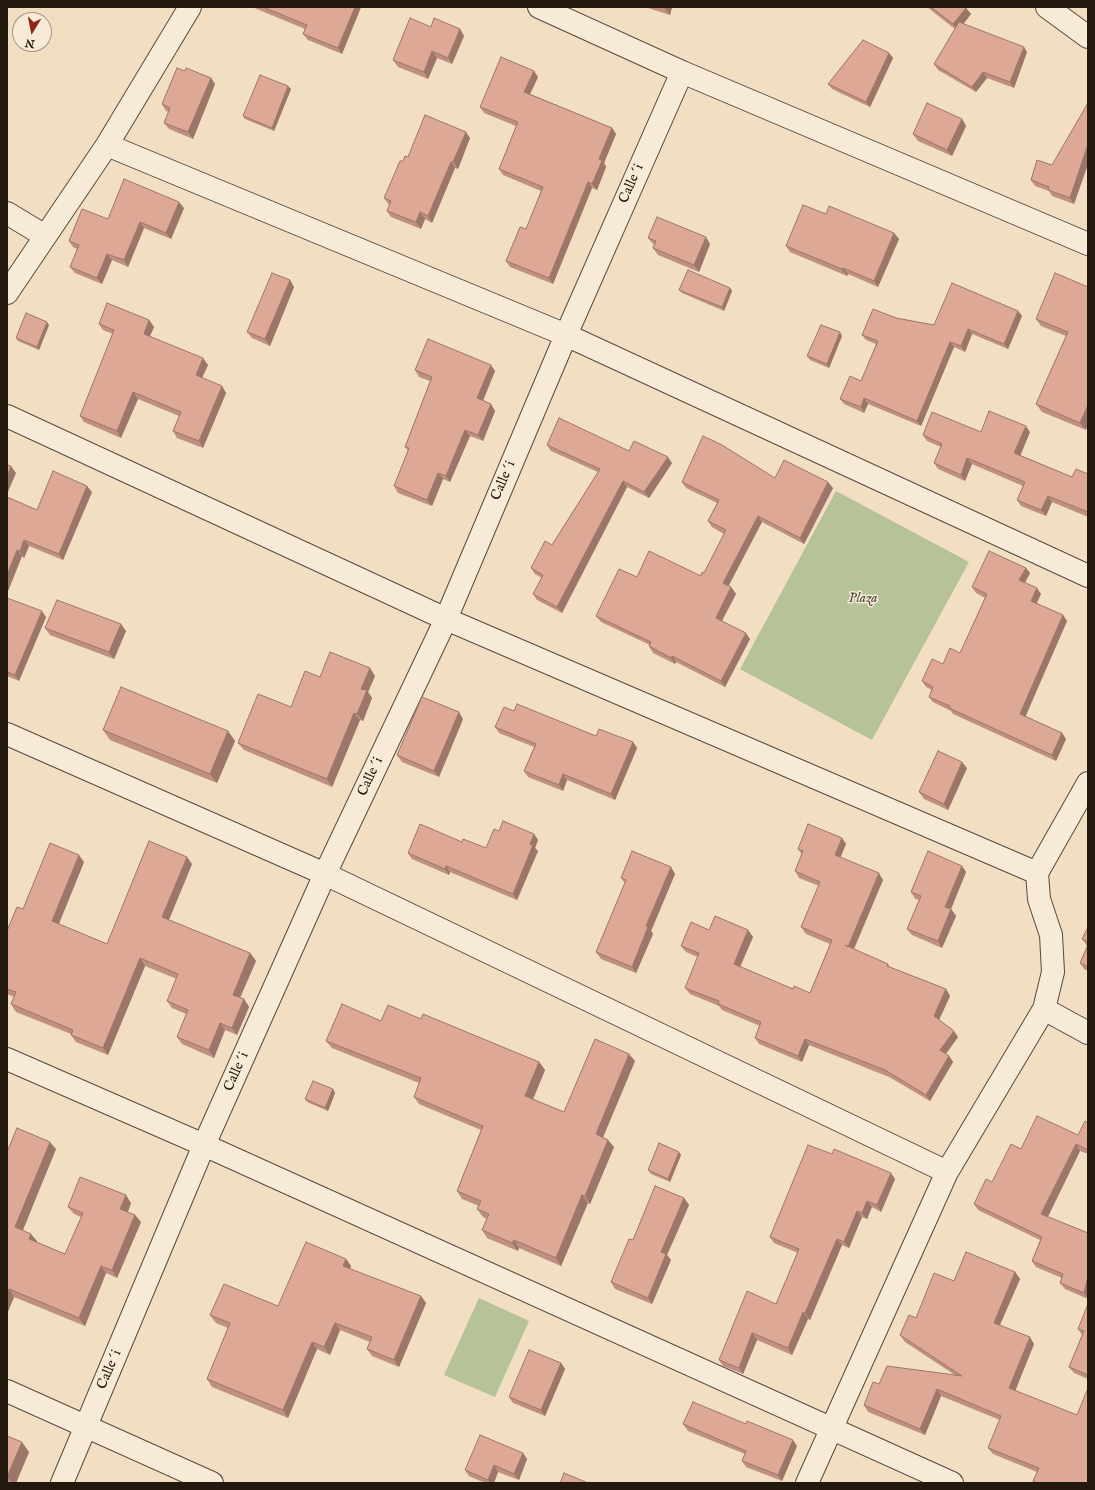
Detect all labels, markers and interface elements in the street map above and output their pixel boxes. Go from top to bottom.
north arrow [12,12,52,52]
text: N [24,35,36,51]
street label: Calle´i [616,162,648,206]
street label: Calle´i [488,459,520,503]
park label: Plaza [849,591,877,607]
street label: Calle´i [355,755,387,799]
street label: Calle´i [221,1050,253,1094]
street label: Calle´i [94,1348,126,1392]

